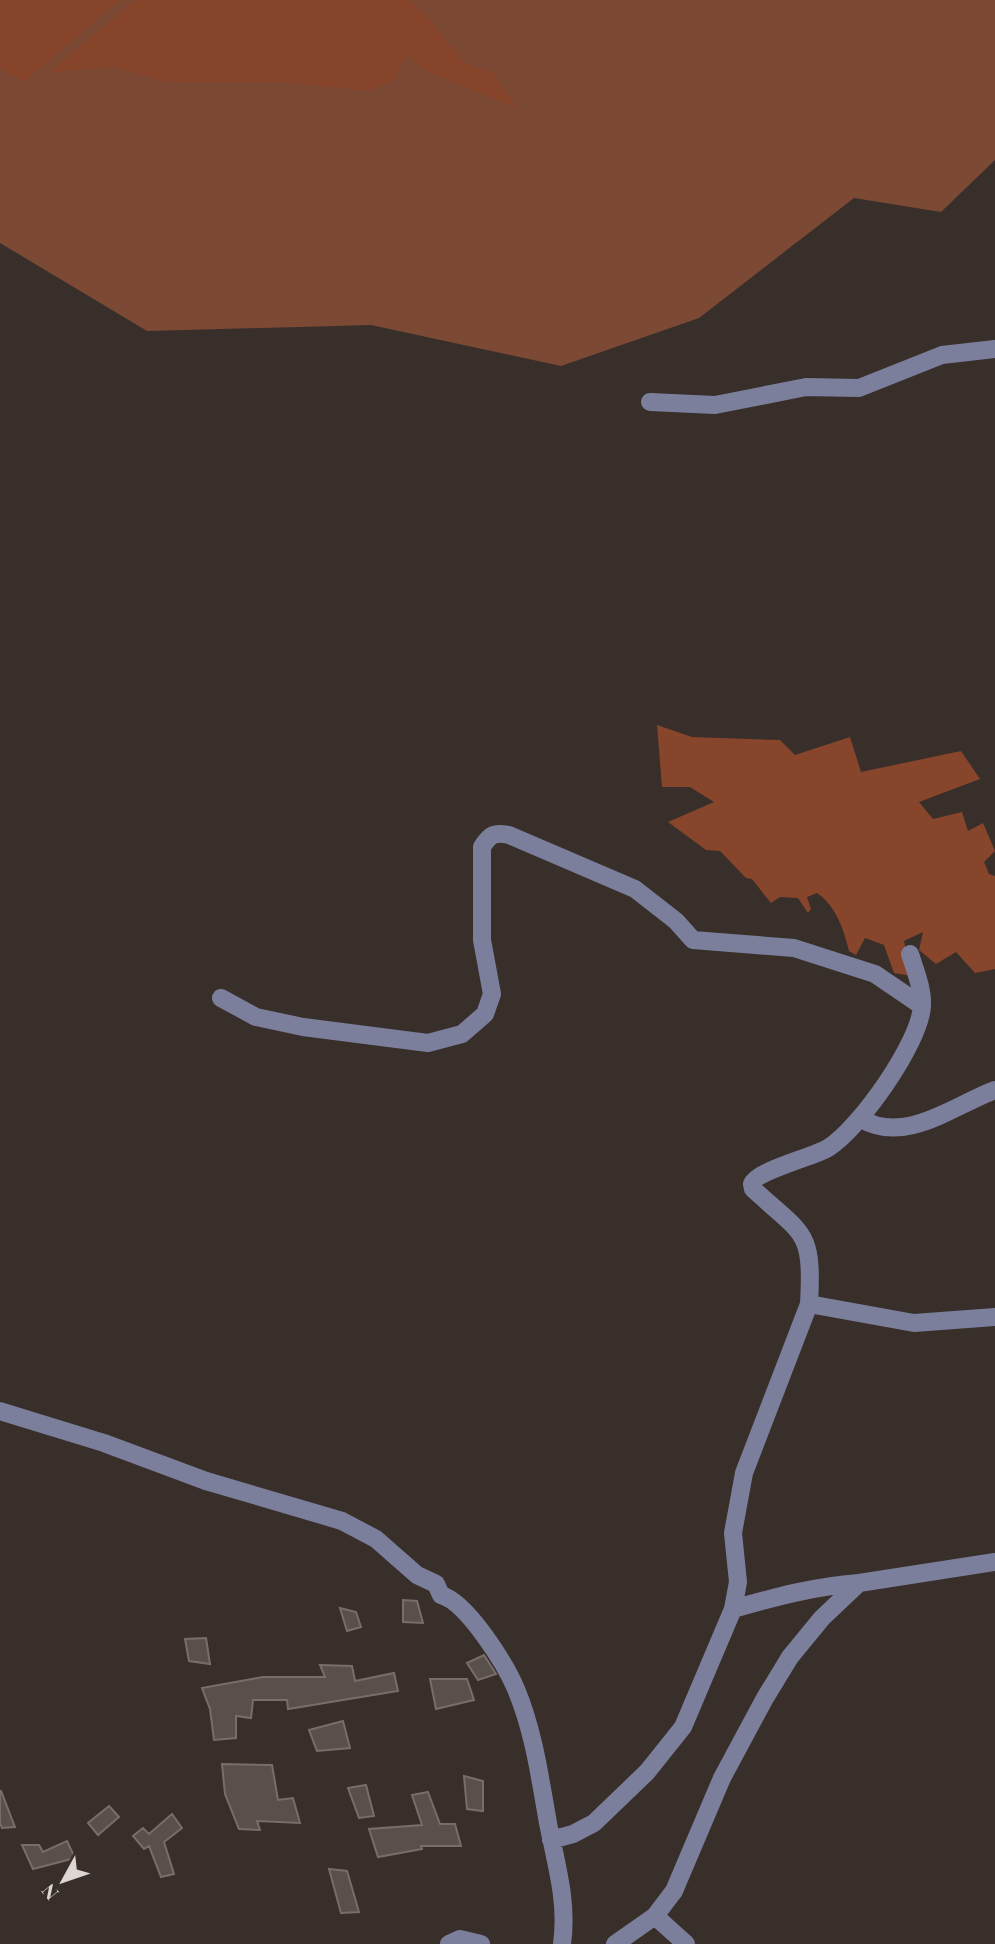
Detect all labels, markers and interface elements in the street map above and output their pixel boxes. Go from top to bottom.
north arrow [28,1846,98,1916]
text: N [35,1879,64,1906]

